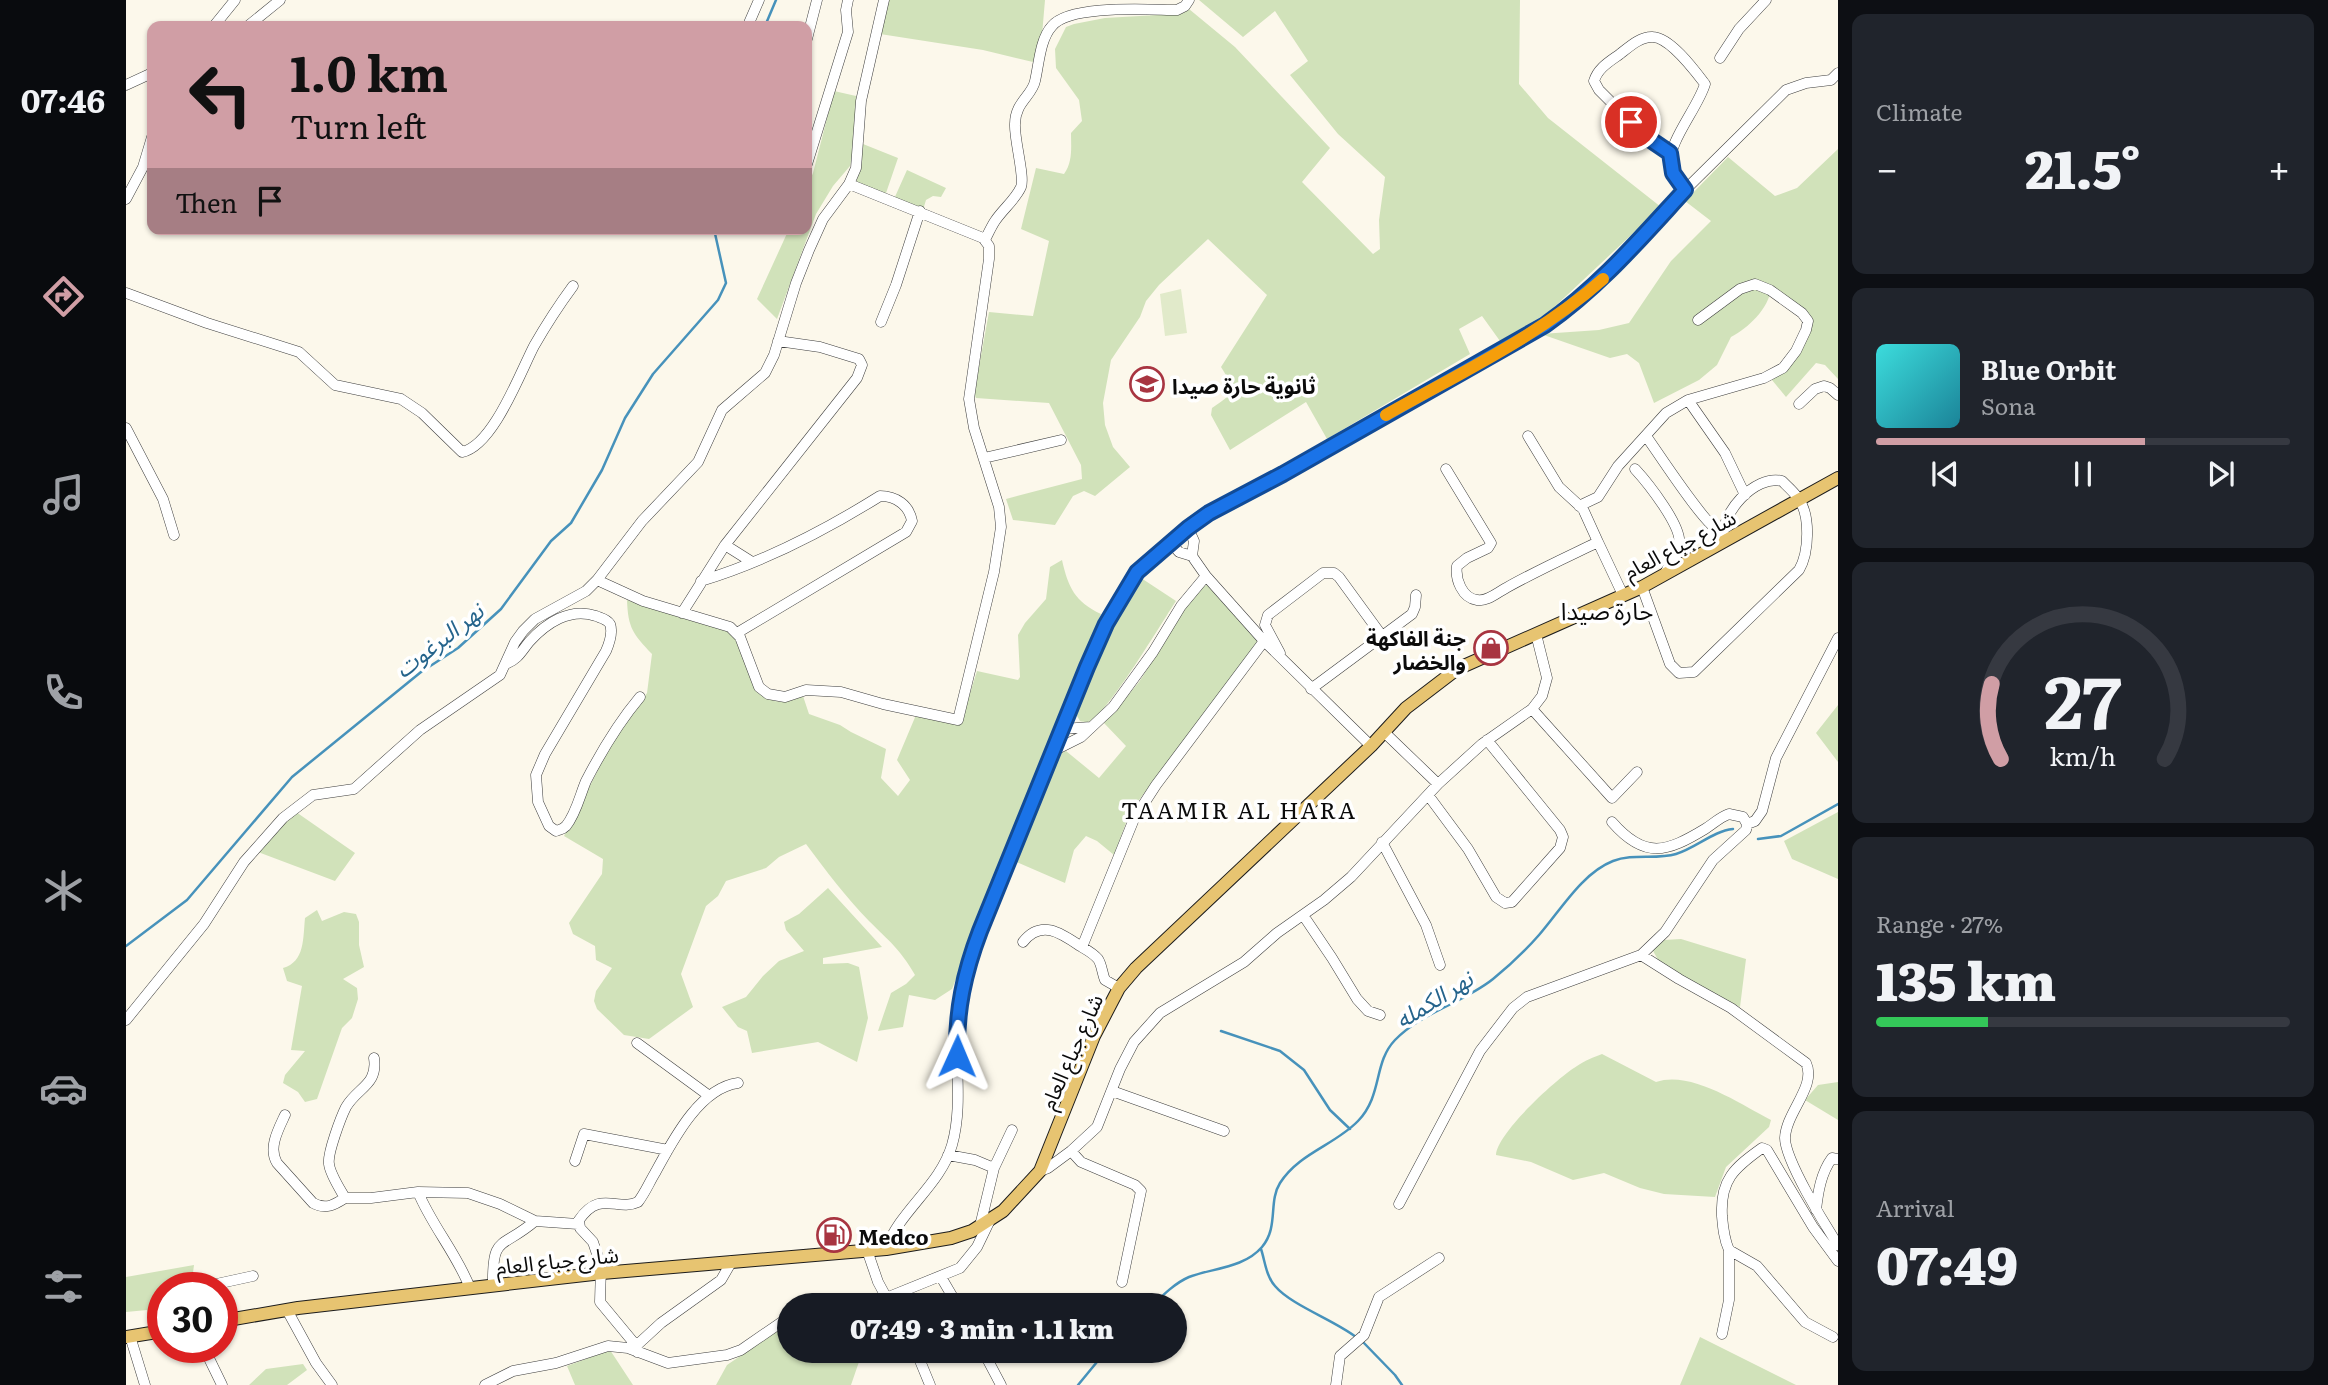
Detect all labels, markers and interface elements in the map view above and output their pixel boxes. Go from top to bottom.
text: 1.0 km [290,34,448,107]
icon: left [175,49,266,140]
text: 07:46 [21,75,105,123]
pin [1601,92,1661,152]
text: Climate [1876,94,1962,128]
text: Turn left [290,101,427,149]
icon: arrive [1612,103,1650,141]
text: 21.5° [2025,128,2141,205]
text: − [1876,138,1898,195]
text: + [2268,138,2290,195]
text: Then [175,182,237,221]
icon: arrive [251,182,289,220]
icon: directions [39,272,88,321]
text: Blue Orbit [1981,349,2116,388]
school or university icon: ثانوية حارة صيدا [1128,365,1166,403]
place label: ثانوية حارة صيدا [1172,369,1316,400]
text: Sona [1981,388,2036,422]
icon: previous [1926,455,1964,493]
icon: pause [2064,455,2102,493]
icon: next [2202,455,2240,493]
icon: music [39,470,88,519]
street label: شارع جباع العام [1617,500,1742,588]
water label: نهر البرغوت [386,592,491,685]
district label: حارة صيدا [1561,592,1653,627]
place label: جنة الفاكهة والخضار [1366,621,1466,676]
shop icon: جنة الفاكهة والخضار [1472,629,1510,667]
text: 27 [2044,643,2122,751]
icon: phone [39,668,88,717]
text: km/h [2050,736,2116,773]
district label: TAAMIR AL HARA [1121,792,1357,826]
icon: climate [39,866,88,915]
text: Range · 27% [1876,906,2003,940]
text: 135 km [1876,940,2056,1017]
water label: نهر الكمله [1388,960,1480,1035]
street label: شارع جباع العام [1031,988,1112,1115]
position arrow [920,1019,994,1093]
icon: car [39,1064,88,1113]
text: Arrival [1876,1190,1955,1224]
fuel station icon: Medco [815,1216,853,1254]
place label: Medco [858,1220,929,1251]
text: 07:49 [1876,1224,2018,1301]
street label: شارع جباع العام [494,1237,620,1284]
icon: filters [39,1262,88,1311]
speed limit sign: 30 [147,1272,238,1363]
text: 07:49 · 3 min · 1.1 km [850,1308,1114,1347]

